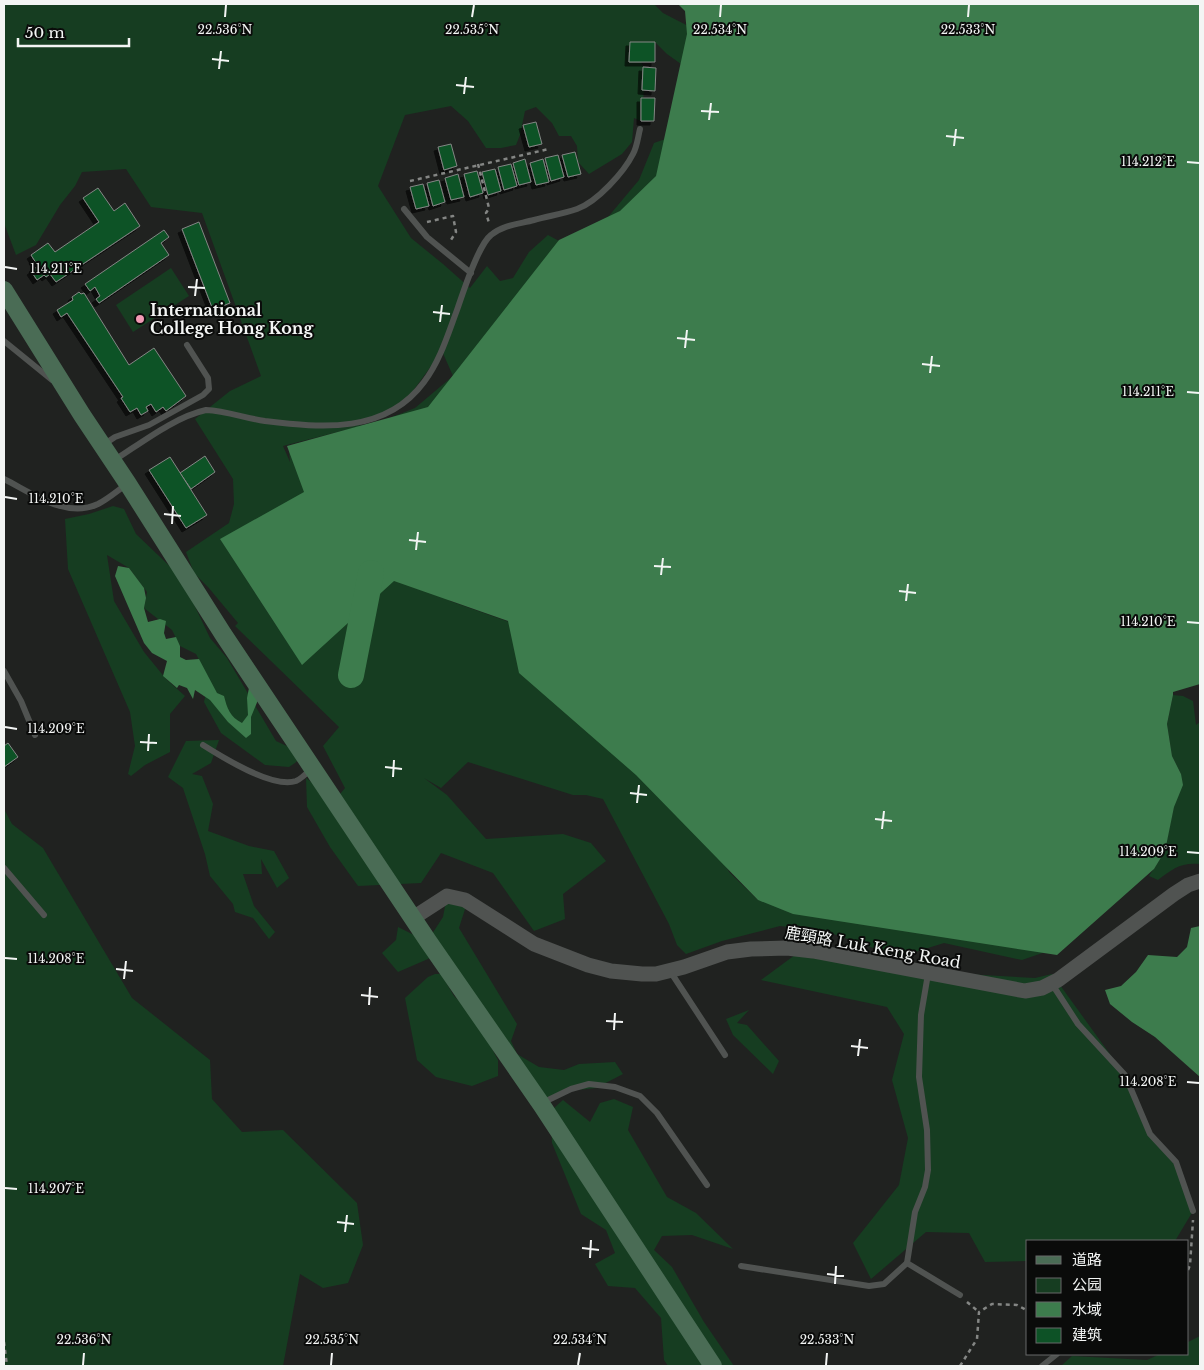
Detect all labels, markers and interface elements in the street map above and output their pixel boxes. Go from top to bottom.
scale bar [18,15,129,47]
text: 22.536°N [198,22,253,37]
text: 22.535°N [445,22,499,37]
text: 22.534°N [693,22,747,37]
text: 22.533°N [941,22,995,37]
text: 50 m [25,23,65,42]
text: 114.212°E [1121,154,1175,169]
text: 114.211°E [30,261,82,276]
place label: International College Hong Kong [150,300,314,338]
marker: International College Hong Kong [134,313,146,325]
text: 114.211°E [1122,384,1174,399]
text: 114.210°E [28,491,84,506]
text: 114.210°E [1120,614,1176,629]
text: 114.209°E [27,721,85,736]
text: 114.209°E [1119,844,1177,859]
street label: 鹿頸路 Luk Keng Road [784,922,963,972]
text: 114.208°E [27,951,85,966]
text: 114.208°E [1119,1074,1177,1089]
text: 114.207°E [28,1181,84,1196]
legend [1026,1240,1189,1355]
text: 道路 [1072,1250,1102,1269]
text: 公园 [1072,1275,1102,1294]
text: 水域 [1072,1300,1102,1319]
text: 建筑 [1072,1325,1102,1344]
text: 22.536°N [57,1332,112,1347]
text: 22.535°N [305,1332,359,1347]
text: 22.534°N [553,1332,607,1347]
text: 22.533°N [800,1332,854,1347]

